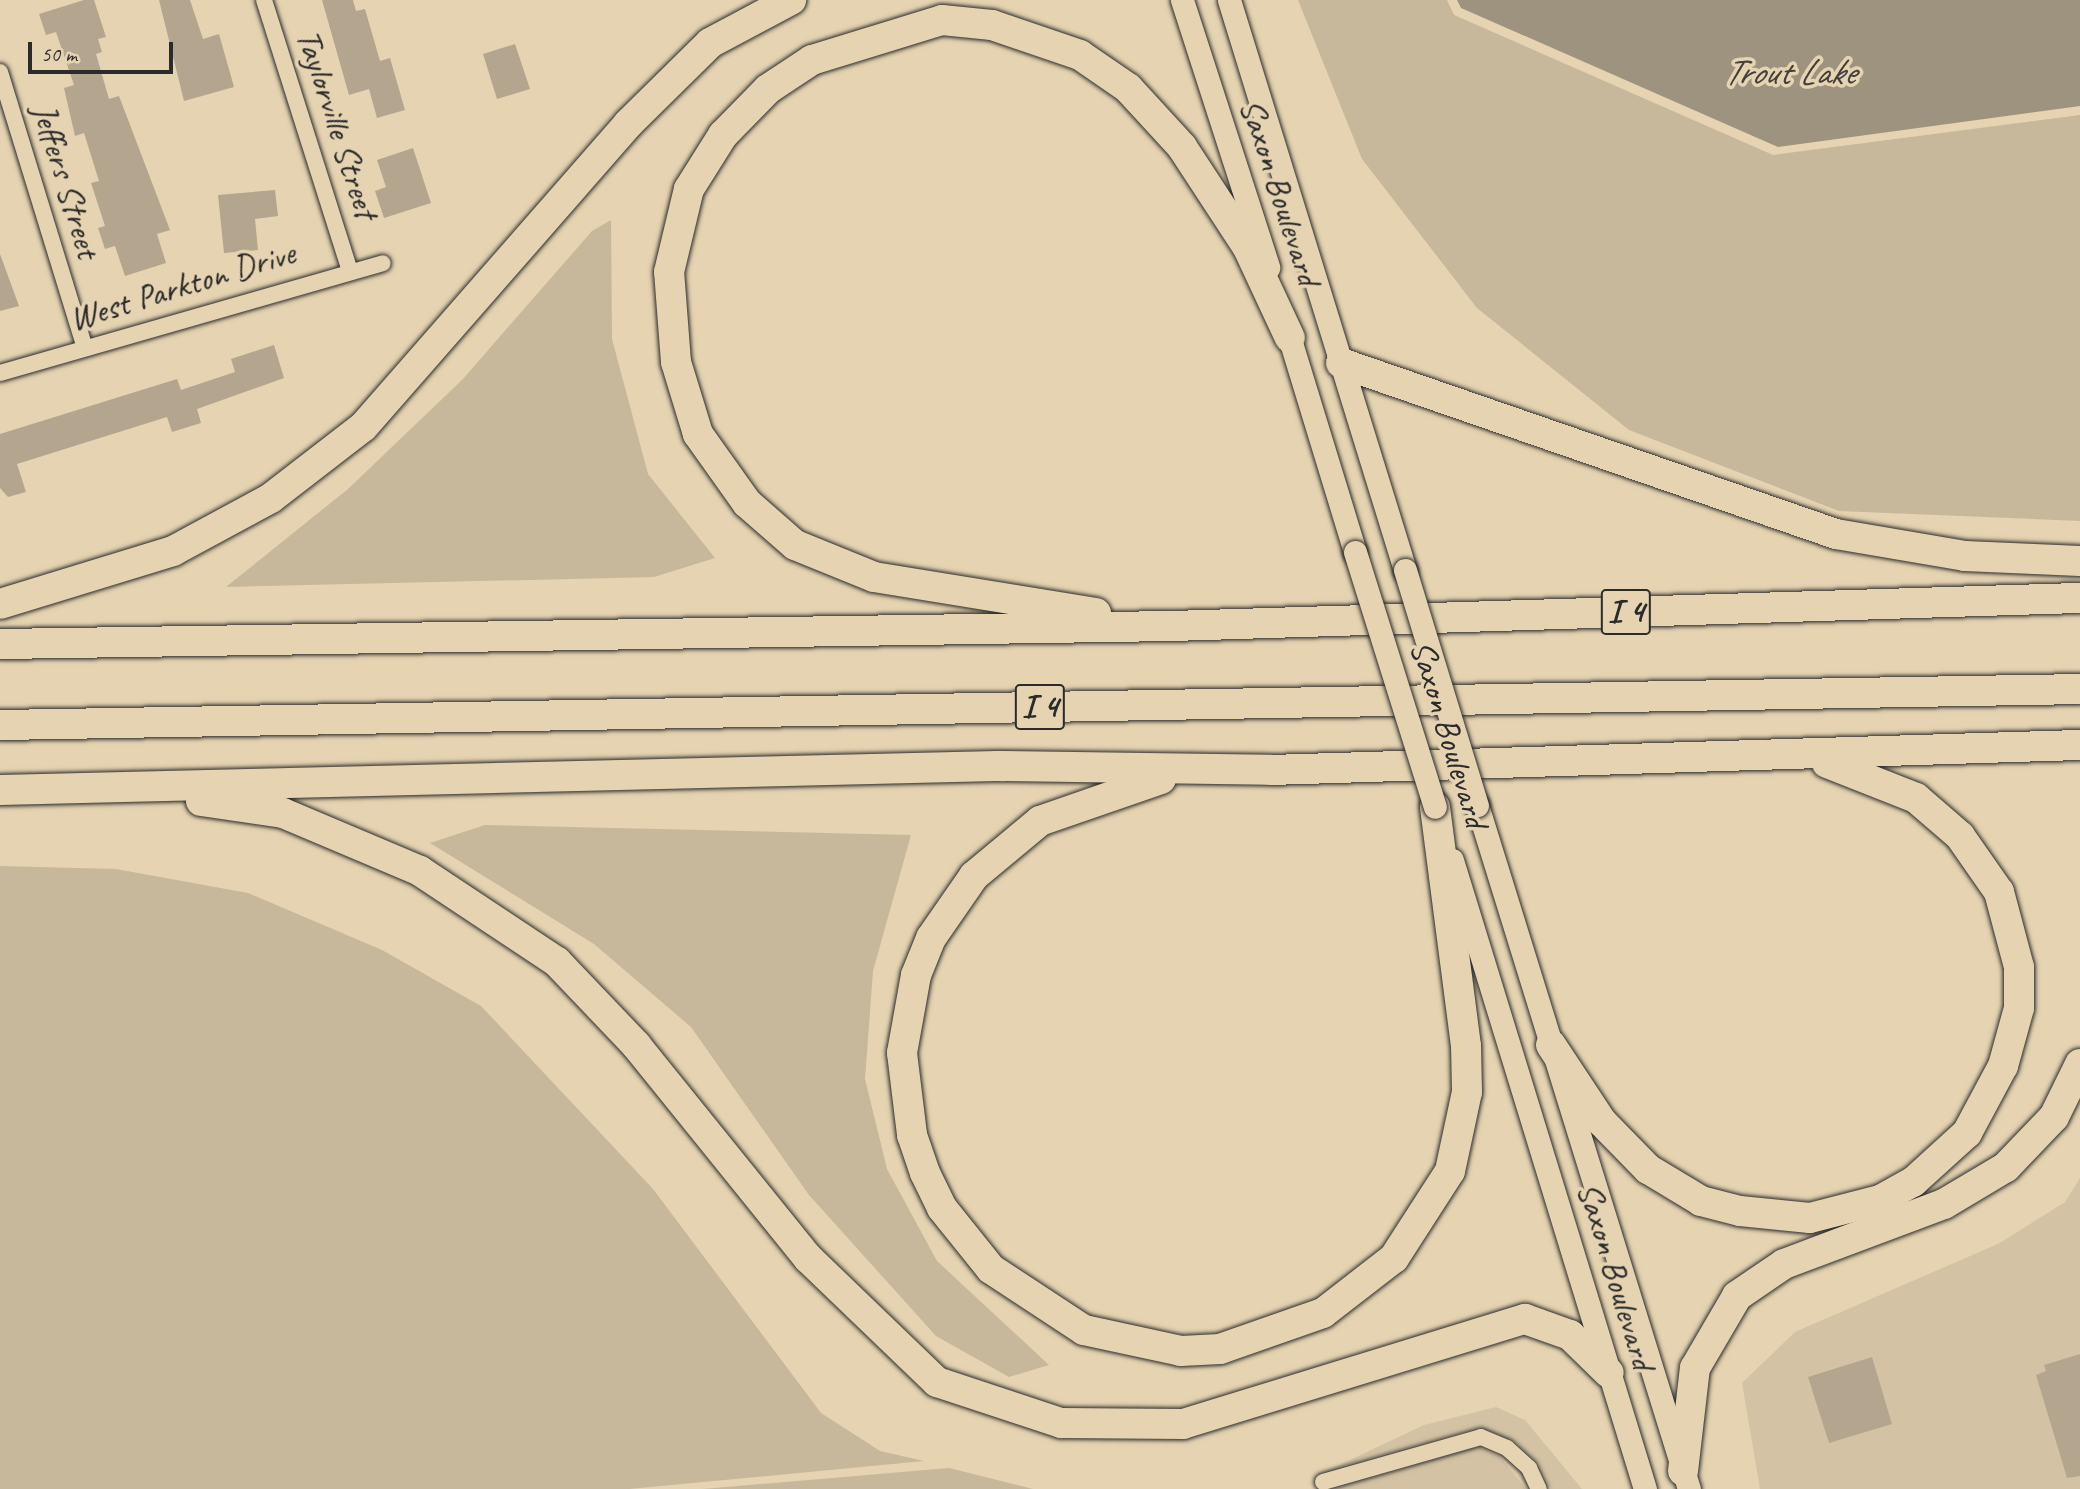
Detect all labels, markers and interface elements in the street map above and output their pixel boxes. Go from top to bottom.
street label: Taylorville Street [287,24,387,224]
scale bar [32,28,177,72]
text: 50 m [41,41,77,67]
water label: Trout Lake [1723,50,1855,94]
street label: Saxon Boulevard [1230,93,1330,291]
street label: Jeffers Street [23,98,109,264]
street label: West Parkton Drive [63,231,301,341]
road number: I 4 [1600,582,1652,642]
street label: Saxon Boulevard [1400,635,1498,833]
road number: I 4 [1014,678,1066,736]
street label: Saxon Boulevard [1567,1177,1665,1375]

